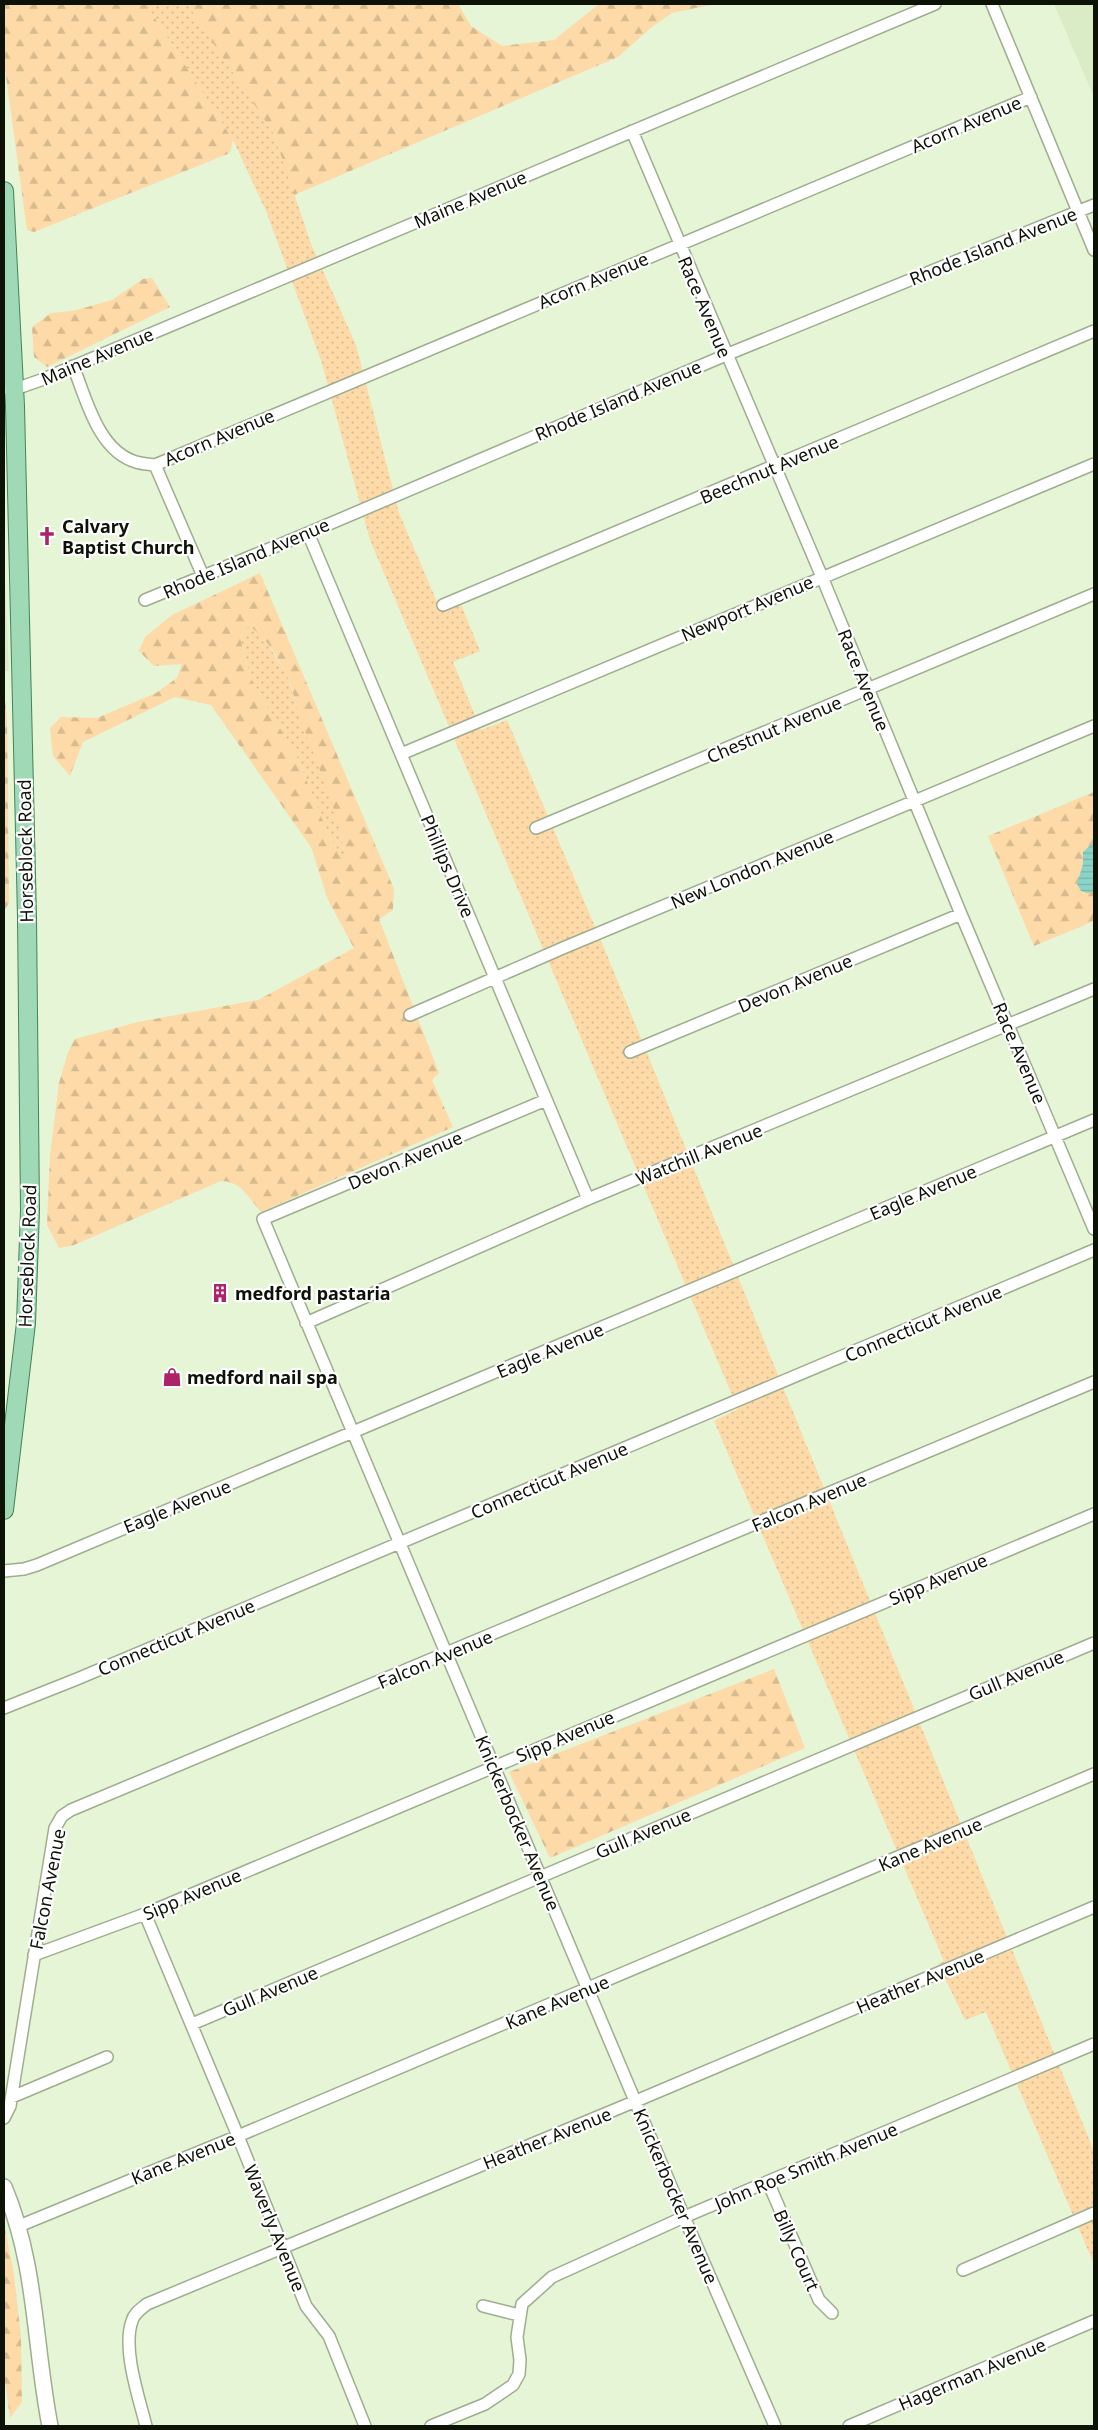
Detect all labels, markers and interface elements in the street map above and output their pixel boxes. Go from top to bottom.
street label: Acorn Avenue [907,90,1025,158]
street label: Maine Avenue [410,164,530,234]
street label: Rhode Island Avenue [906,201,1080,291]
street label: Acorn Avenue [534,246,652,314]
street label: Race Avenue [673,253,737,361]
street label: Maine Avenue [37,321,157,391]
street label: Rhode Island Avenue [531,354,705,446]
street label: Acorn Avenue [160,403,278,471]
street label: Beechnut Avenue [696,429,842,509]
street label: Rhode Island Avenue [159,512,333,604]
place label: Calvary Baptist Church [62,514,194,559]
church icon: Calvary Baptist Church [36,525,58,547]
street label: Newport Avenue [677,569,817,647]
street label: Race Avenue [833,625,895,735]
street label: Chestnut Avenue [703,690,845,768]
street label: Horseblock Road [12,779,38,923]
street label: Phillips Drive [416,811,480,921]
street label: New London Avenue [667,824,837,914]
street label: Devon Avenue [734,948,856,1018]
street label: Race Avenue [988,999,1052,1107]
street label: Watchill Avenue [632,1118,766,1190]
street label: Devon Avenue [344,1125,466,1195]
street label: Eagle Avenue [866,1159,980,1225]
street label: Horseblock Road [13,1184,41,1328]
street label: Connecticut Avenue [841,1279,1005,1367]
place label: medford pastaria [235,1281,391,1305]
building icon: medford pastaria [209,1282,231,1304]
street label: Eagle Avenue [493,1317,607,1383]
place label: medford nail spa [187,1365,338,1389]
shop icon: medford nail spa [161,1366,183,1388]
street label: Connecticut Avenue [467,1436,631,1524]
street label: Falcon Avenue [748,1467,870,1537]
street label: Eagle Avenue [120,1474,234,1538]
street label: Sipp Avenue [885,1548,991,1610]
street label: Connecticut Avenue [94,1593,258,1681]
street label: Falcon Avenue [374,1624,496,1694]
street label: Gull Avenue [965,1644,1067,1706]
street label: Sipp Avenue [512,1705,618,1767]
street label: Knickerbocker Avenue [470,1732,566,1914]
street label: Gull Avenue [592,1802,694,1864]
street label: Kane Avenue [874,1811,986,1877]
street label: Falcon Avenue [24,1827,70,1951]
street label: Sipp Avenue [139,1863,245,1925]
street label: Heather Avenue [852,1943,988,2019]
street label: Gull Avenue [219,1960,321,2022]
street label: Kane Avenue [501,1969,613,2035]
street label: Heather Avenue [479,2101,615,2175]
street label: Knickerbocker Avenue [628,2105,724,2287]
street label: John Roe Smith Avenue [709,2117,901,2216]
street label: Kane Avenue [127,2126,239,2190]
street label: Waverly Avenue [239,2161,311,2295]
street label: Billy Court [768,2205,826,2295]
street label: Hagerman Avenue [895,2332,1049,2416]

